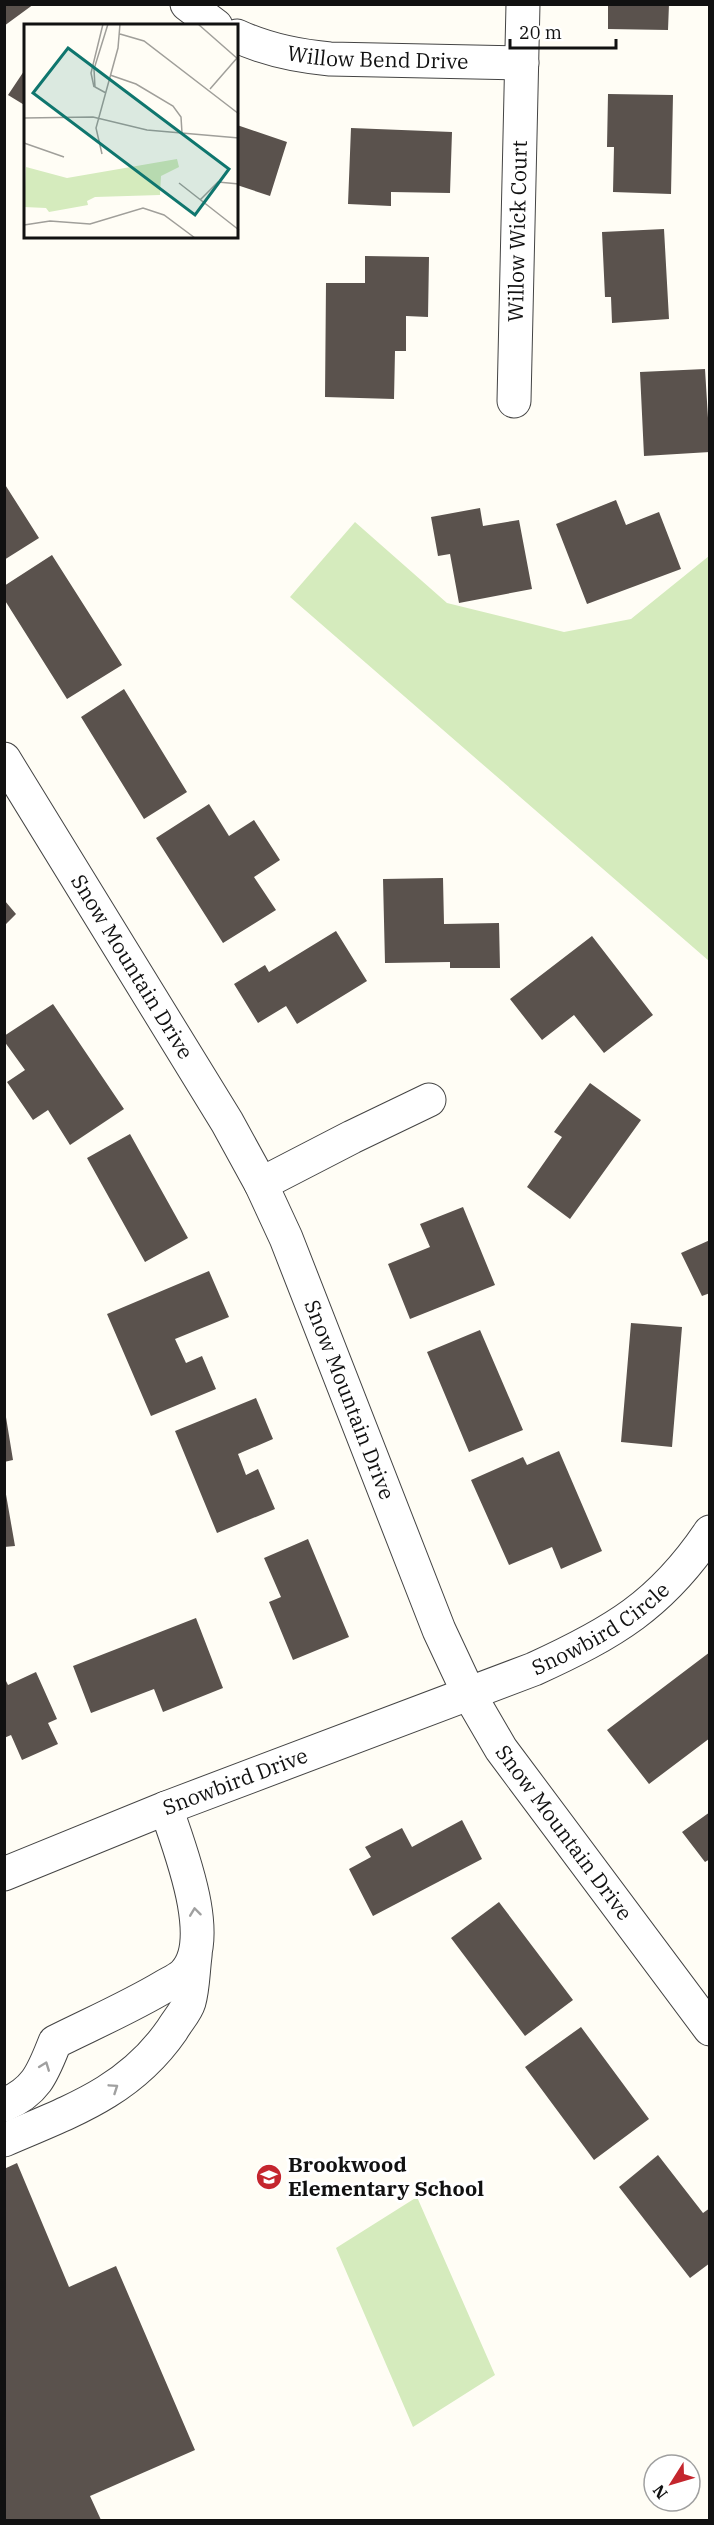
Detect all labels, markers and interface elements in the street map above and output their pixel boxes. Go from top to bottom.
scale bar [510,12,616,50]
text: 20 m [519,21,562,44]
inset map [24,24,238,238]
street label: Willow Bend Drive [285,38,469,75]
street label: Willow Wick Court [501,140,533,322]
street label: Snow Mountain Drive [65,869,200,1064]
street label: Snow Mountain Drive [299,1296,402,1503]
street label: Snowbird Circle [527,1576,675,1681]
street label: Snow Mountain Drive [490,1739,639,1926]
street label: Snowbird Drive [158,1741,311,1821]
one-way arrow [190,1908,202,1917]
one-way arrow [38,2061,51,2071]
one-way arrow [107,2084,118,2095]
place label: Brookwood Elementary School [288,2150,484,2202]
school or university icon: Brookwood Elementary School [254,2162,284,2192]
north arrow [642,2453,702,2513]
text: N [648,2481,672,2503]

